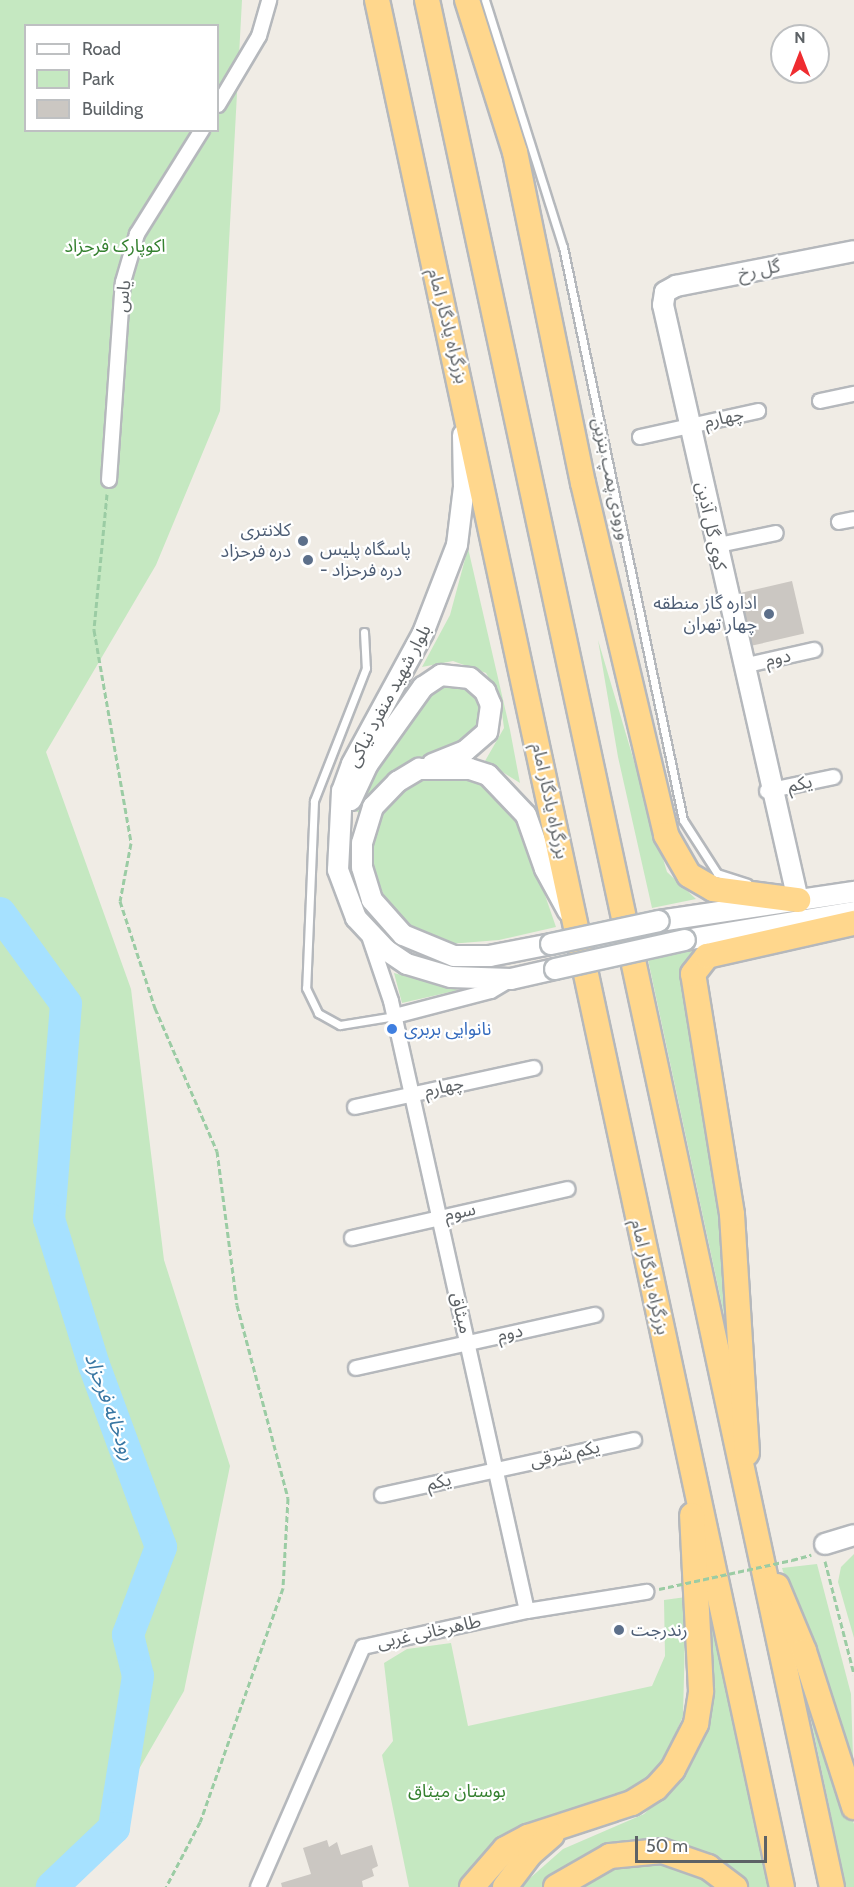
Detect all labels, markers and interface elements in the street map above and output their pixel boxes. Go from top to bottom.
legend [24,24,219,132]
north arrow [770,24,830,84]
text: N [794,28,806,47]
text: Road [82,38,121,60]
text: Park [82,68,114,90]
text: Building [82,98,143,120]
park label: اکوپارک فرحزاد [64,235,166,257]
street label: گل رخ [736,255,782,285]
street label: بزرگراه یادگار امام [423,266,473,386]
street label: یاس [110,279,136,313]
street label: چهارم [702,403,746,433]
street label: ورودی پمپ بنزین [587,416,635,542]
street label: کوی گل آذین [691,480,731,572]
place label: کلانتری دره فرحزاد [221,520,291,562]
marker: کلانتری دره فرحزاد [296,534,310,548]
place label: پاسگاه پلیس - دره فرحزاد [320,539,411,582]
marker: پاسگاه پلیس - دره فرحزاد [301,553,315,567]
place label: اداره گاز منطقه چهار تهران [653,593,757,636]
marker: اداره گاز منطقه چهار تهران [762,607,776,621]
street label: بلوار شهید منفرد نیاکی [342,621,436,771]
street label: دوم [763,645,793,671]
street label: بزرگراه یادگار امام [527,741,573,861]
street label: یکم [786,771,814,797]
place label: نانوایی بربری [404,1018,491,1040]
marker: نانوایی بربری [385,1022,399,1036]
street label: چهارم [422,1072,466,1102]
street label: سوم [442,1198,478,1226]
street label: بزرگراه یادگار امام [626,1217,674,1337]
street label: میثاق [445,1290,477,1336]
street label: دوم [495,1320,525,1346]
water label: رودخانه فرحزاد [80,1350,140,1464]
street label: یکم شرقی [528,1436,602,1472]
street label: یکم [425,1469,453,1495]
street label: طاهرخانی غربی [375,1610,483,1654]
place label: رندرجت [631,1619,688,1641]
marker: رندرجت [612,1623,626,1637]
park label: بوستان میثاق [408,1780,506,1802]
scale bar [638,1824,770,1862]
text: 50 m [646,1835,688,1857]

